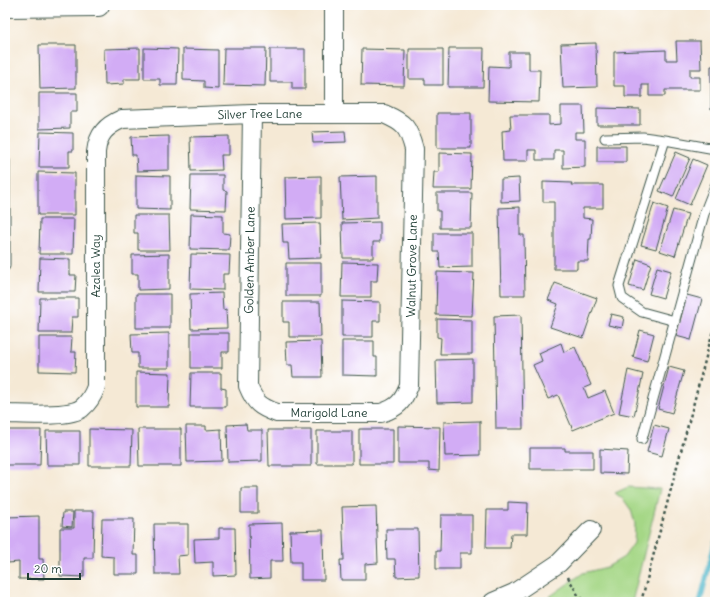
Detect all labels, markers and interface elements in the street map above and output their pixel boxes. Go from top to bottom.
street label: Silver Tree Lane [217,106,302,122]
street label: Golden Amber Lane [241,206,258,314]
street label: Walnut Grove Lane [403,214,420,318]
street label: Azalea Way [88,234,103,298]
street label: Marigold Lane [291,405,367,420]
scale bar [28,555,80,581]
text: 20 m [34,561,62,576]

